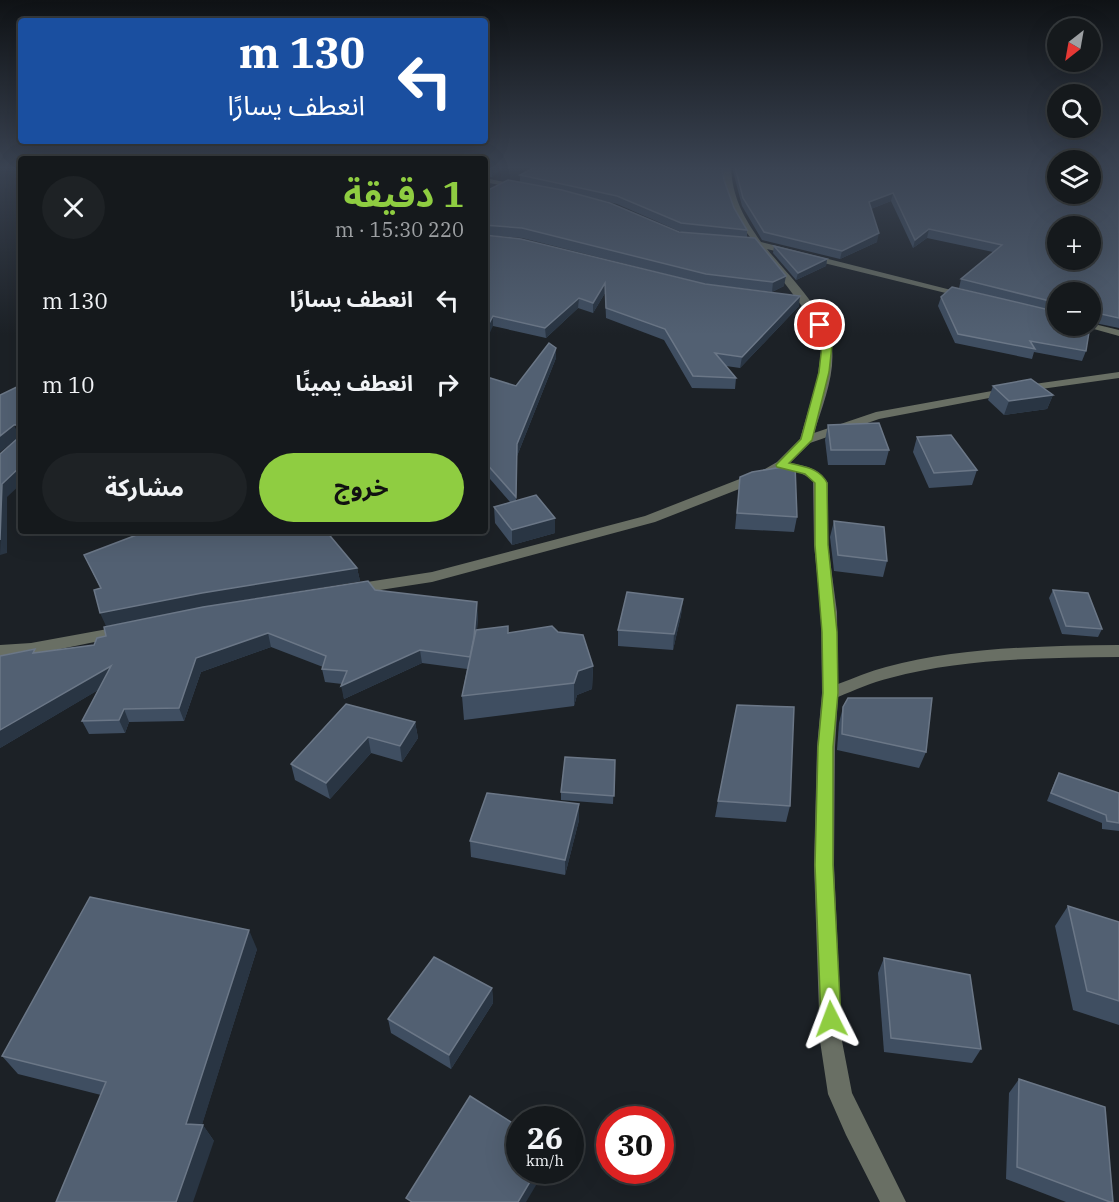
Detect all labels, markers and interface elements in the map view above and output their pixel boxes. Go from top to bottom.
north arrow [1047,18,1101,72]
map controls [1047,18,1101,336]
text: 130 m [239,25,365,80]
icon: left [386,42,464,120]
button: search [1047,84,1101,138]
text: انعطف يسارًا [228,87,365,122]
button: layers [1047,150,1101,204]
text: 1 دقيقة [343,170,464,217]
button: close [42,176,105,239]
text: 220 m · 15:30 [335,216,464,243]
button: + [1047,216,1101,270]
button: − [1047,282,1101,336]
text: انعطف يسارًا [290,284,413,313]
icon: left [431,284,464,317]
text: 130 m [42,286,108,315]
pin [794,299,845,350]
icon: arrive [803,308,836,341]
text: انعطف يمينًا [295,368,413,397]
icon: right [431,368,464,401]
text: 10 m [42,370,94,399]
button: مشاركة [42,453,247,522]
button: خروج [259,453,464,522]
position arrow [799,987,863,1051]
speed limit sign: 30 [596,1106,674,1184]
text: 26 [527,1118,563,1157]
text: km/h [526,1151,564,1170]

